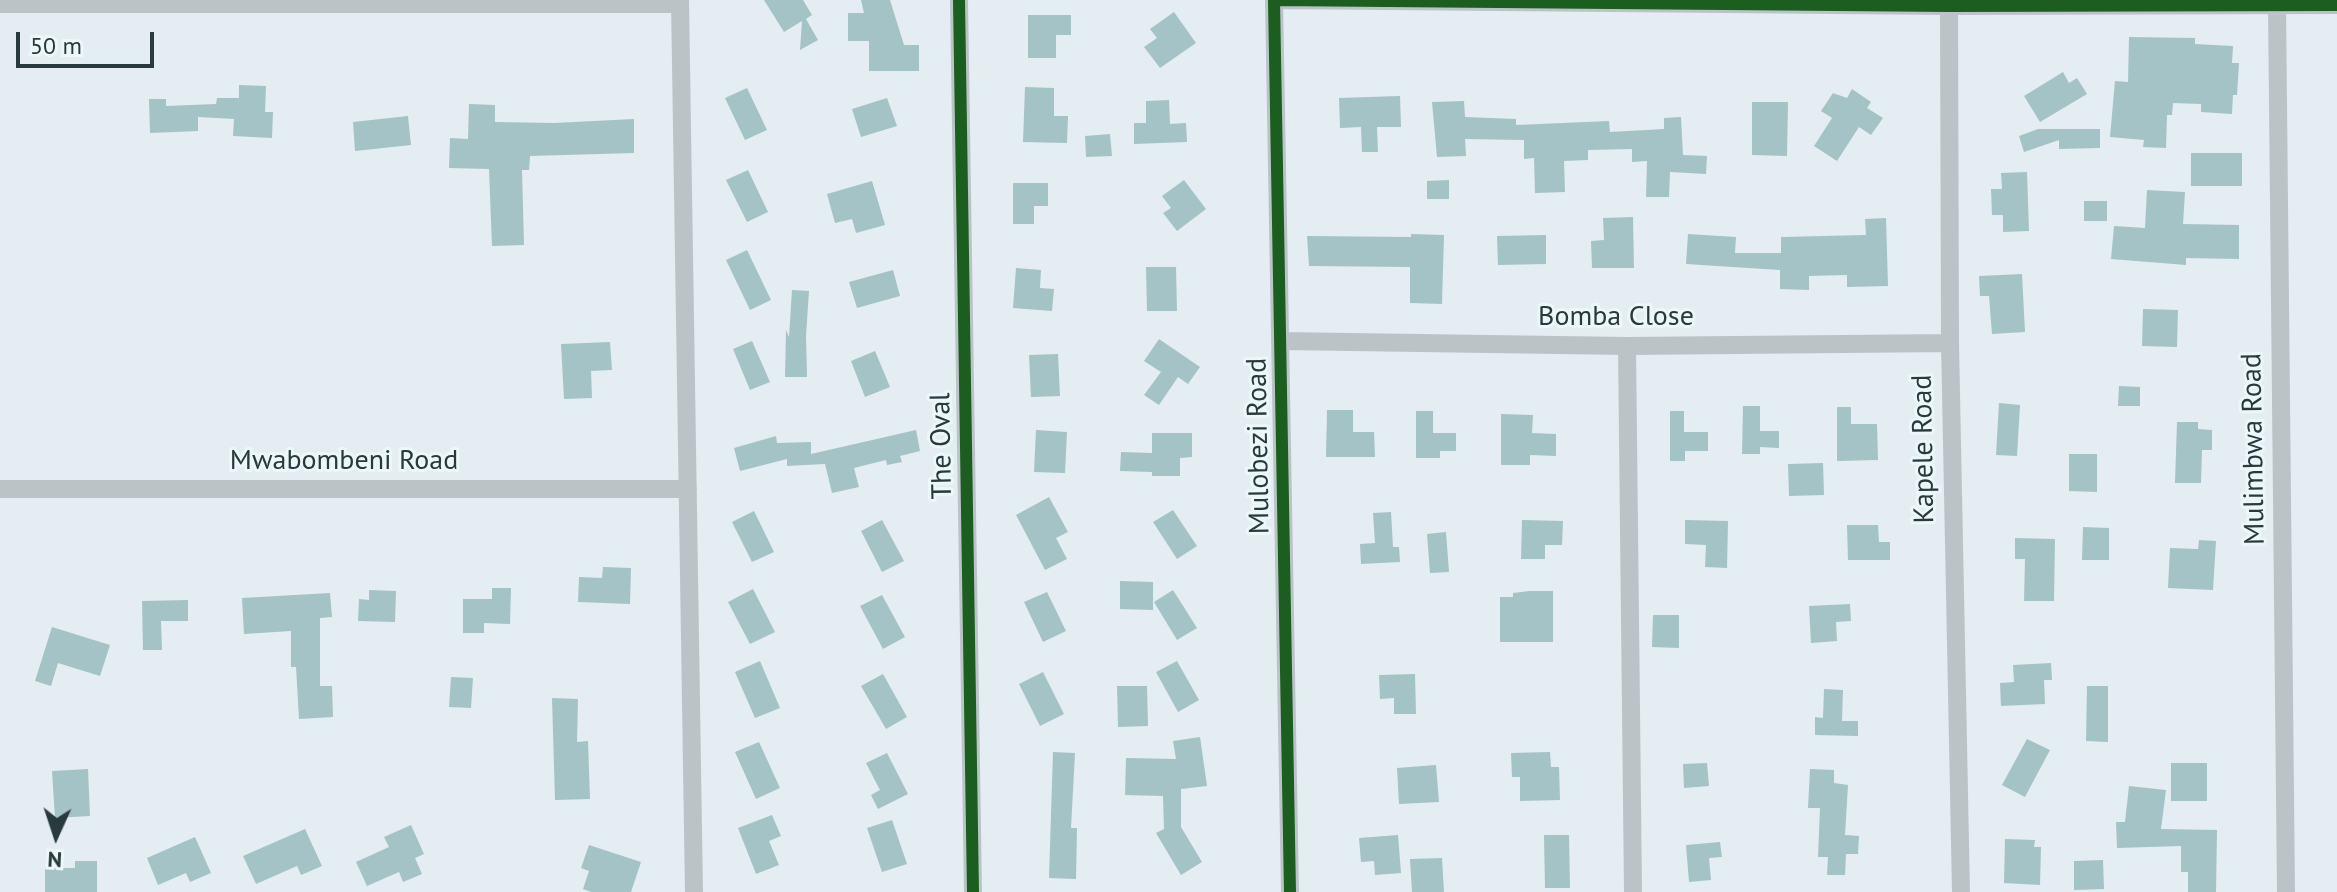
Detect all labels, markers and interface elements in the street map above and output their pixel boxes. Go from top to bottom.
scale bar [20,16,158,66]
text: 50 m [30,30,82,61]
street label: Bomba Close [1538,300,1694,334]
street label: Mulimbwa Road [2236,353,2272,545]
street label: Mulobezi Road [1241,358,1277,534]
street label: Kapele Road [1906,374,1942,524]
street label: The Oval [924,392,960,500]
street label: Mwabombeni Road [230,444,458,478]
north arrow [16,796,96,876]
text: N [47,846,63,874]

